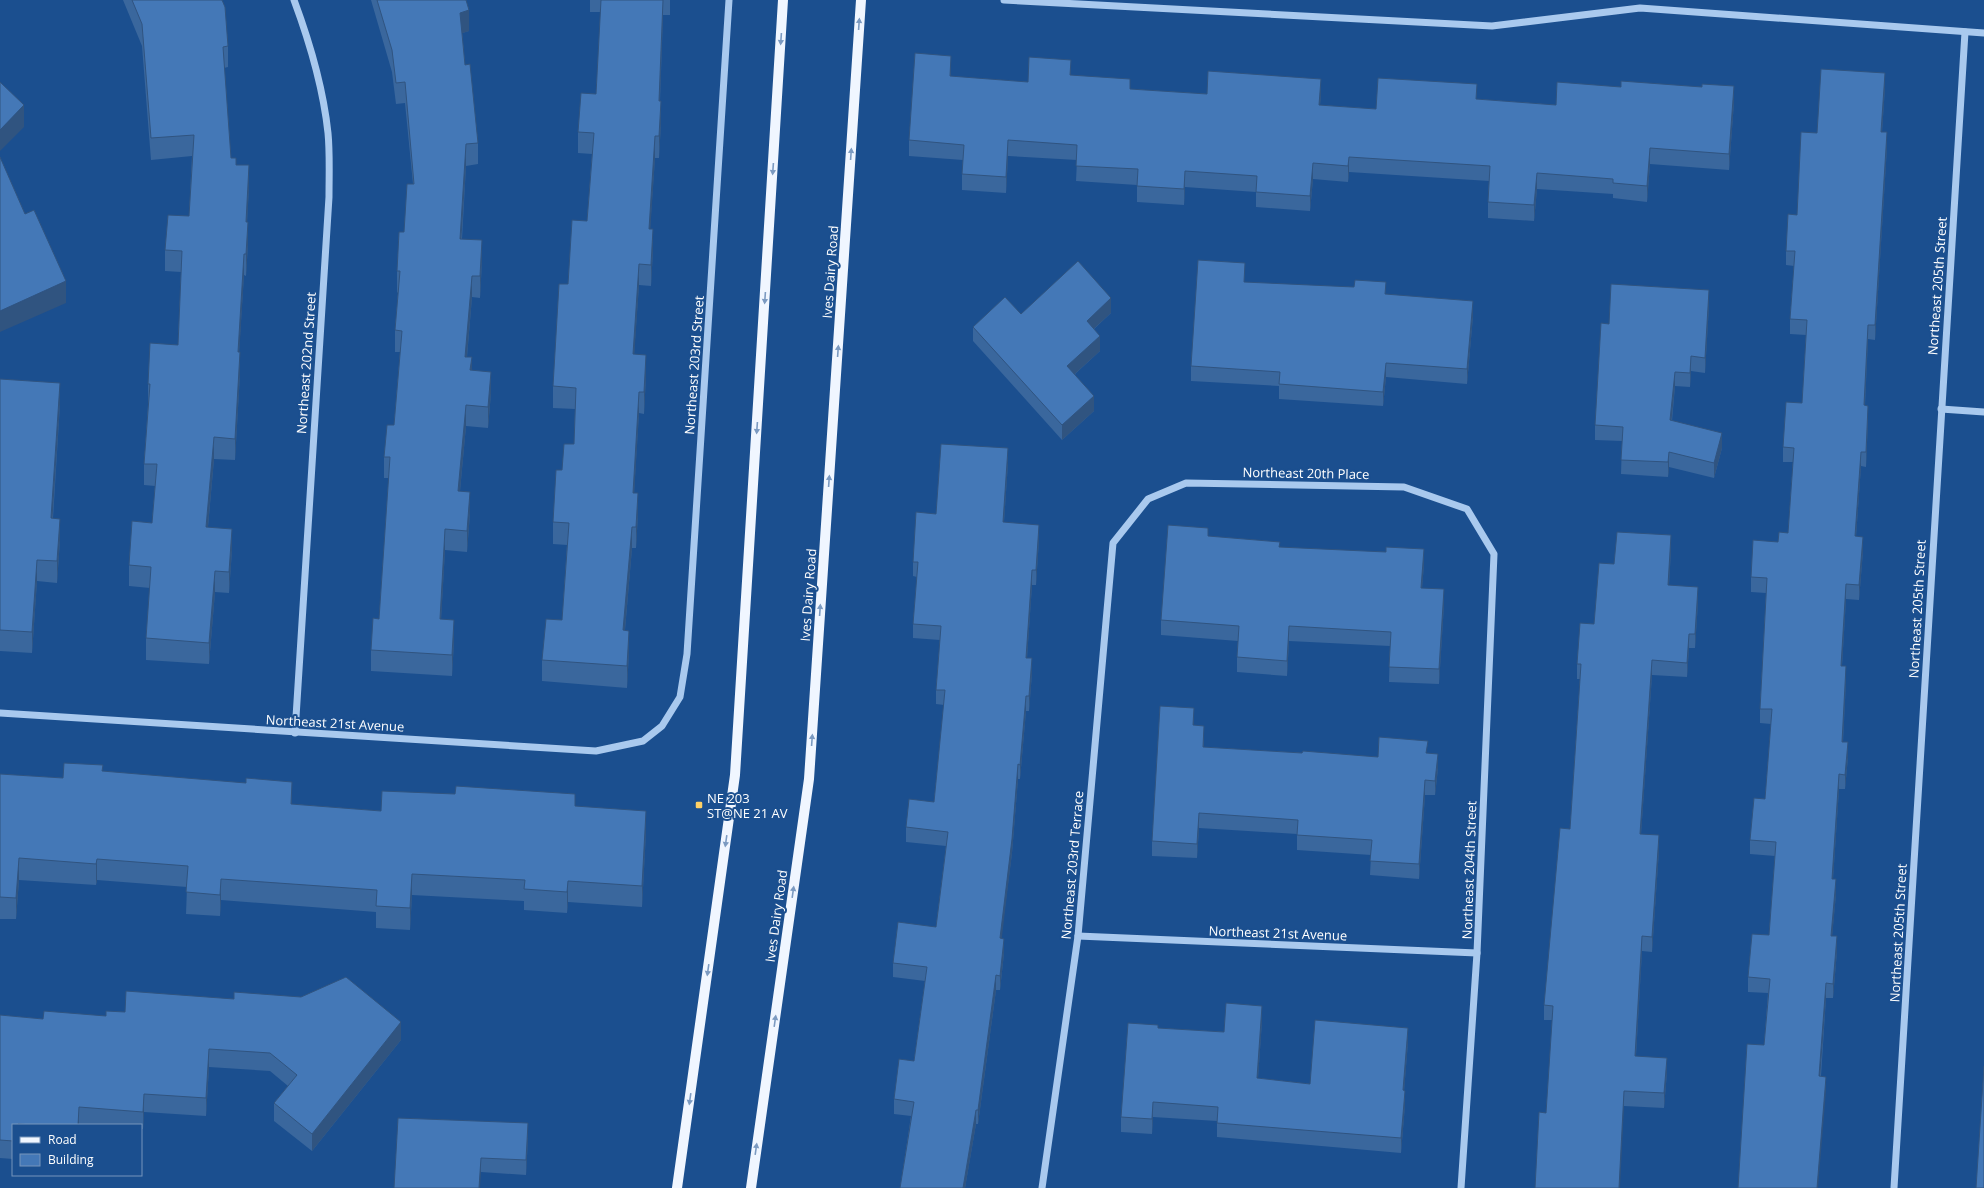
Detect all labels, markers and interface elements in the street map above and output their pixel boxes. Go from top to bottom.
one-way arrow [856,18,863,30]
one-way arrow [778,33,784,46]
one-way arrow [847,148,854,160]
one-way arrow [769,163,776,175]
street label: Northeast 205th Street [1923,216,1951,356]
street label: Ives Dairy Road [818,225,842,319]
street label: Northeast 202nd Street [292,291,320,435]
one-way arrow [761,292,768,304]
street label: Northeast 203rd Street [680,294,708,435]
one-way arrow [834,345,841,357]
one-way arrow [753,422,760,434]
street label: Northeast 20th Place [1242,463,1370,483]
one-way arrow [826,475,833,487]
street label: Northeast 205th Street [1904,539,1930,679]
street label: Ives Dairy Road [796,548,820,642]
one-way arrow [817,604,824,616]
street label: Northeast 21st Avenue [265,710,405,736]
one-way arrow [808,734,815,746]
place label: NE 203 ST@NE 21 AV [707,789,788,822]
street label: Northeast 203rd Terrace [1057,790,1087,940]
marker: NE 203 ST@NE 21 AV [694,800,704,810]
street label: Northeast 204th Street [1458,800,1480,940]
one-way arrow [723,835,729,847]
street label: Northeast 205th Street [1885,863,1911,1003]
street label: Ives Dairy Road [761,869,791,963]
one-way arrow [790,886,796,898]
street label: Northeast 21st Avenue [1208,922,1348,944]
one-way arrow [705,964,711,976]
one-way arrow [772,1015,778,1027]
one-way arrow [687,1093,693,1105]
legend [12,1124,142,1176]
text: Road [48,1131,77,1148]
one-way arrow [753,1143,759,1155]
text: Building [48,1151,94,1168]

